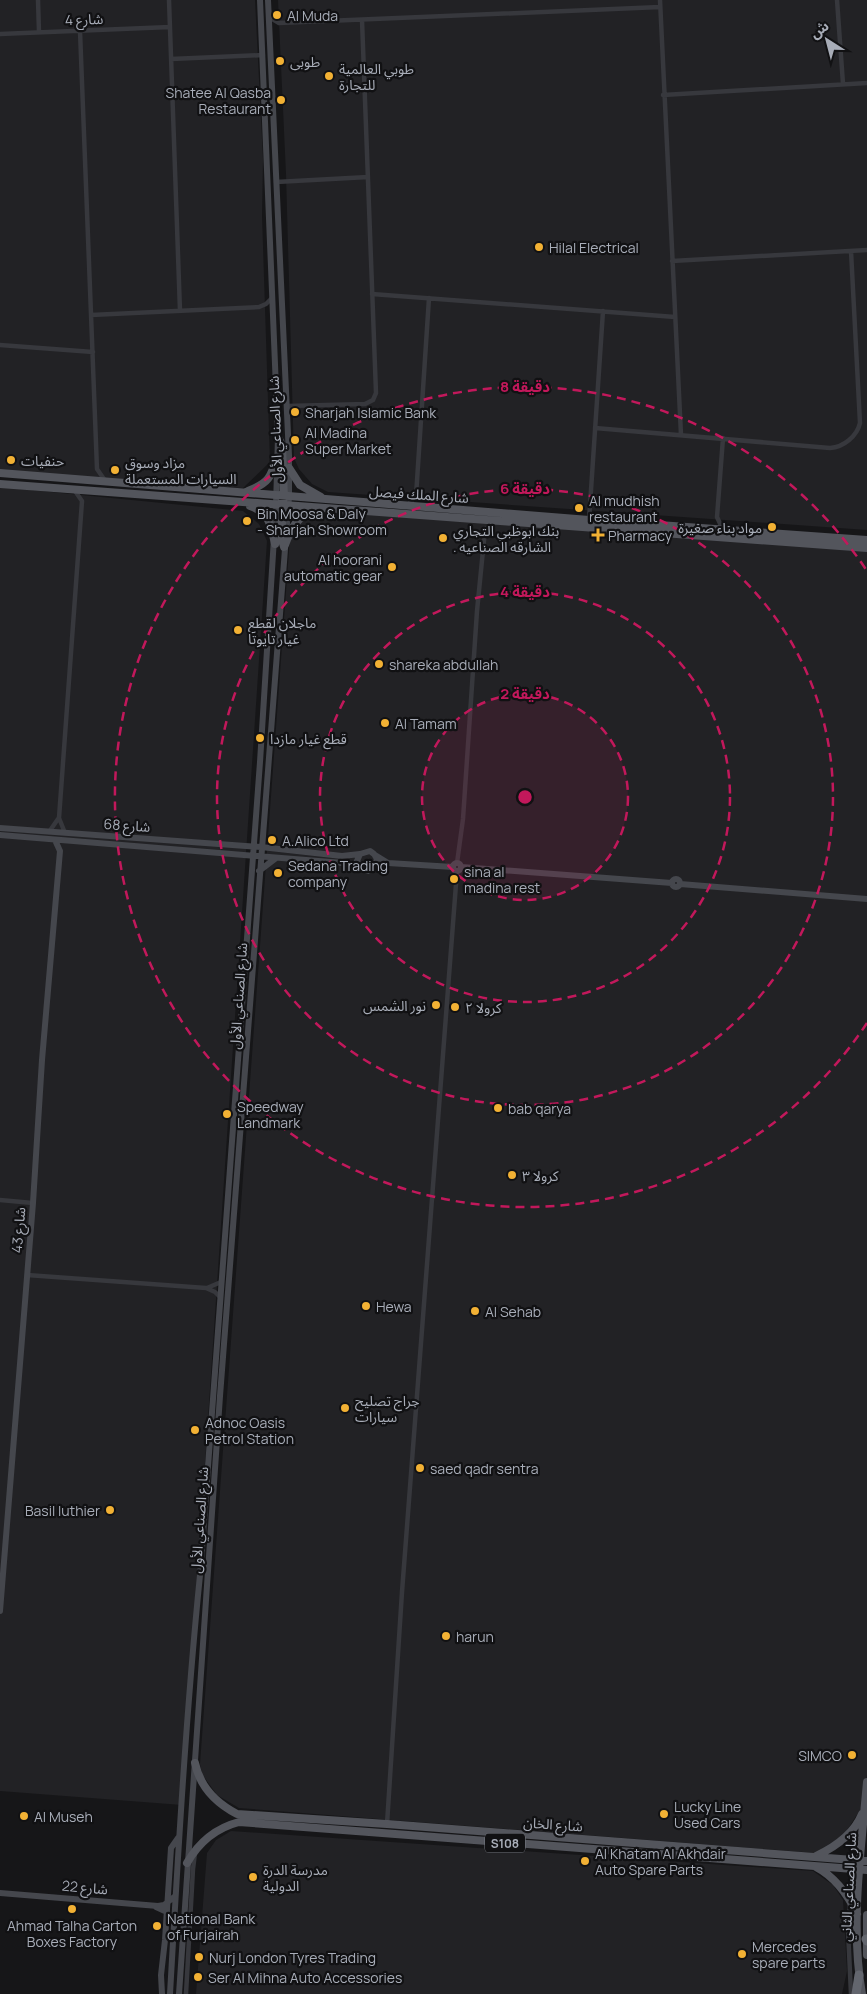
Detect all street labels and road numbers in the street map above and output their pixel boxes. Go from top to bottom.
street label: شارع 4 [65,9,104,31]
street label: شارع الصناعي الأول [264,375,289,483]
street label: شارع الملك فيصل [368,481,470,509]
street label: شارع 68 [103,814,151,838]
street label: شارع الصناعي الأول [225,942,253,1050]
street label: شارع 43 [7,1206,31,1254]
street label: شارع الصناعي الأول [186,1466,214,1574]
street label: شارع الخان [522,1812,583,1838]
street label: شارع الصناعي الثاني [836,1832,863,1942]
road number: S108 [485,1834,525,1852]
street label: شارع 22 [61,1876,109,1900]

